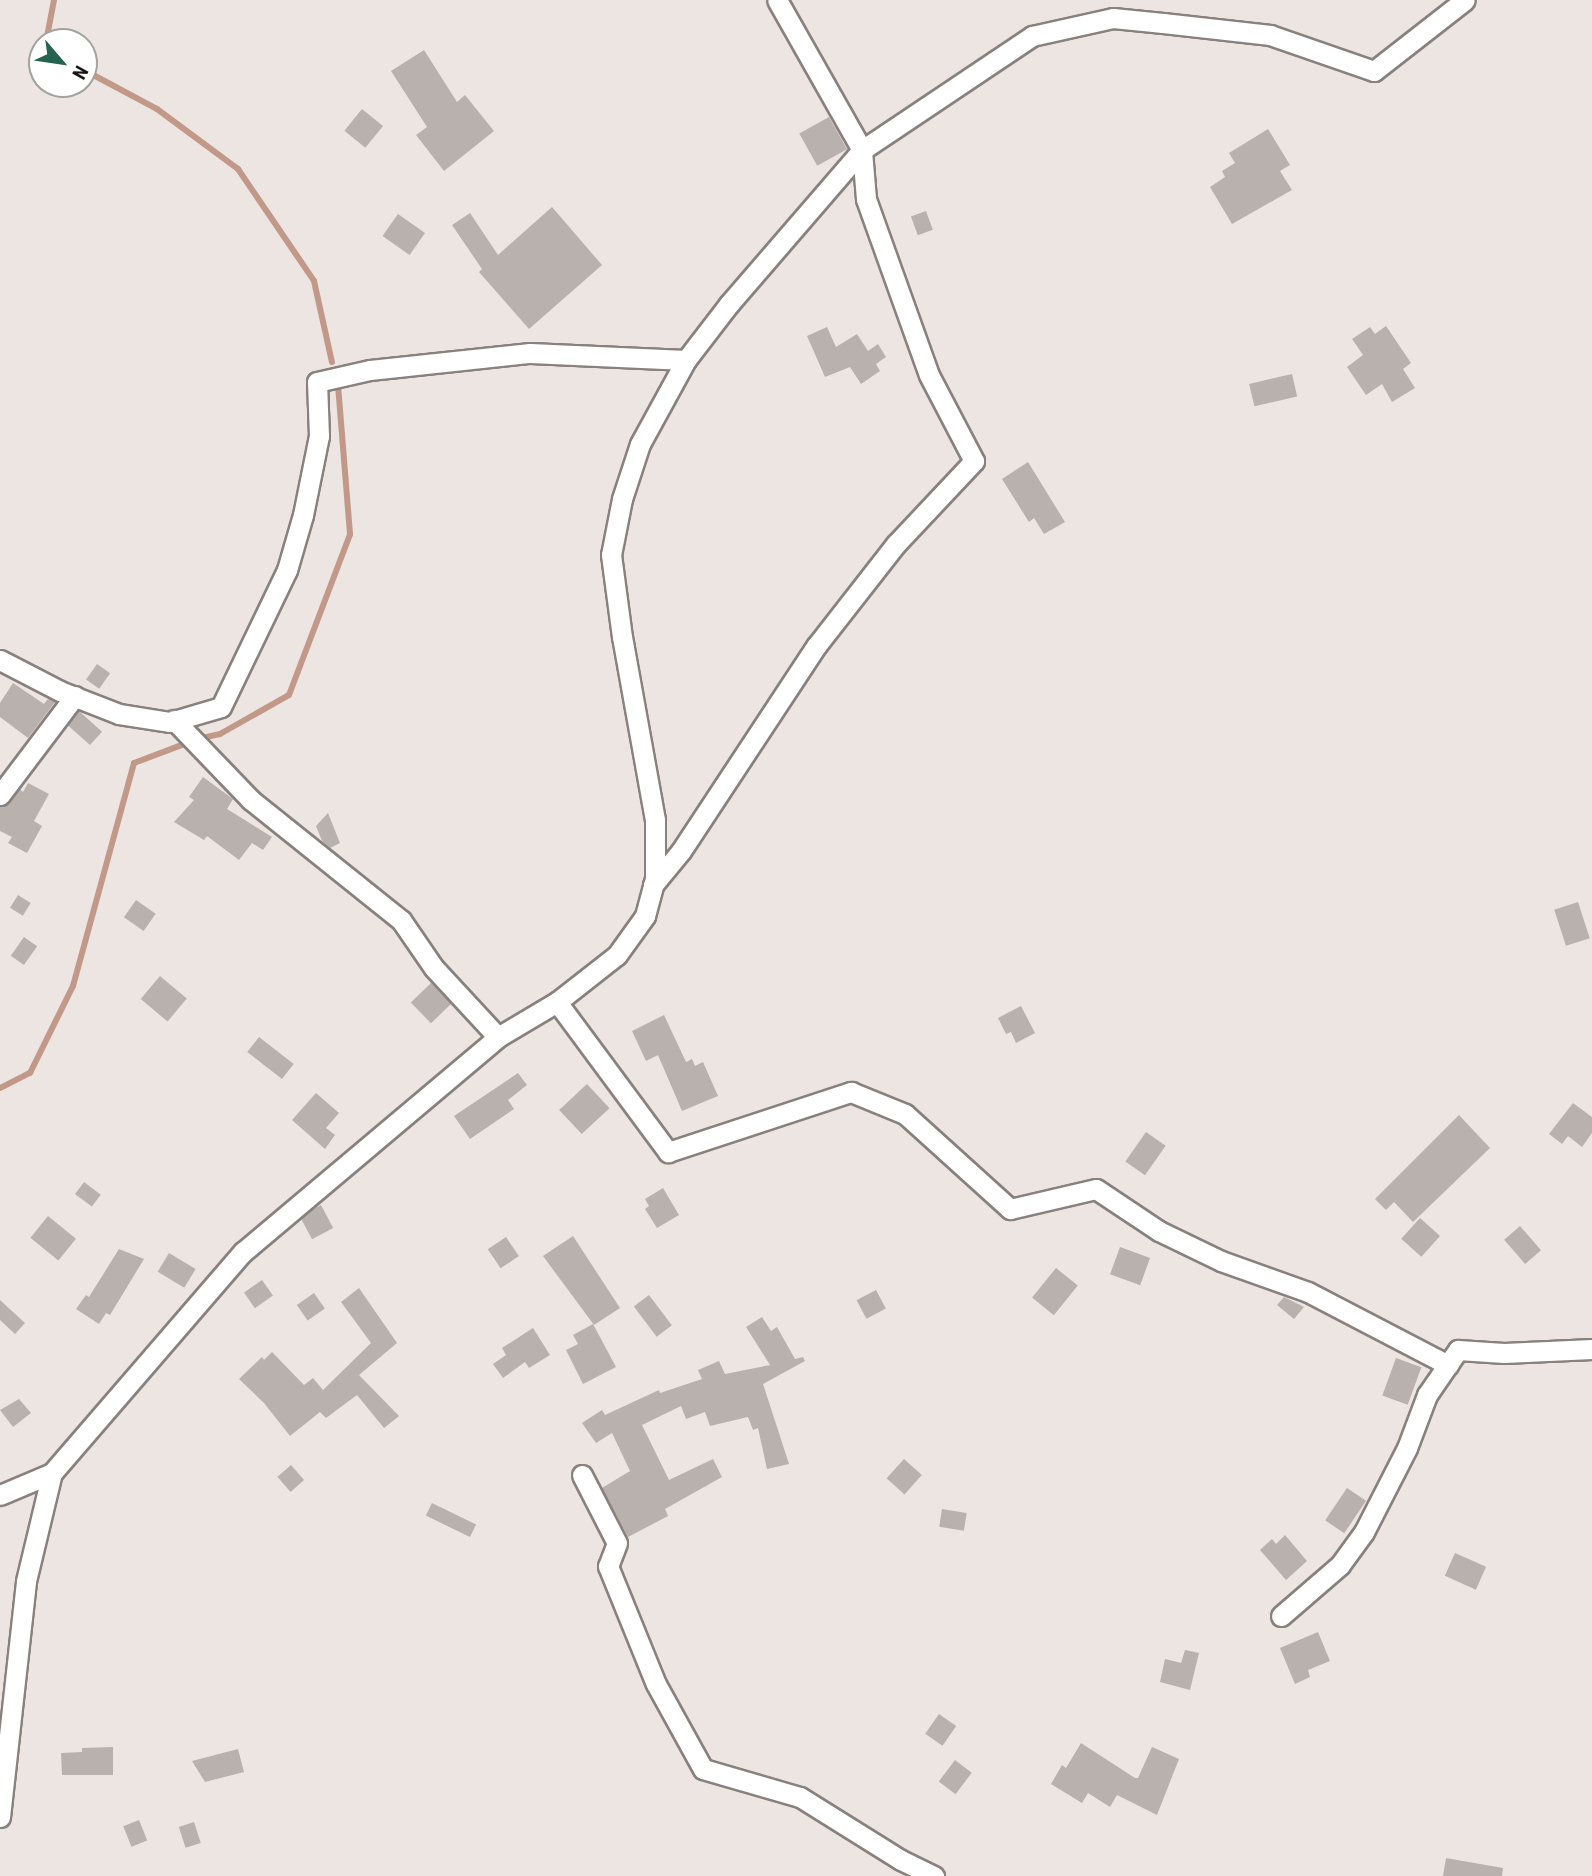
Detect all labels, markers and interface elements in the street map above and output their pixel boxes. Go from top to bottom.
north arrow [28,28,98,98]
text: N [67,62,93,83]

